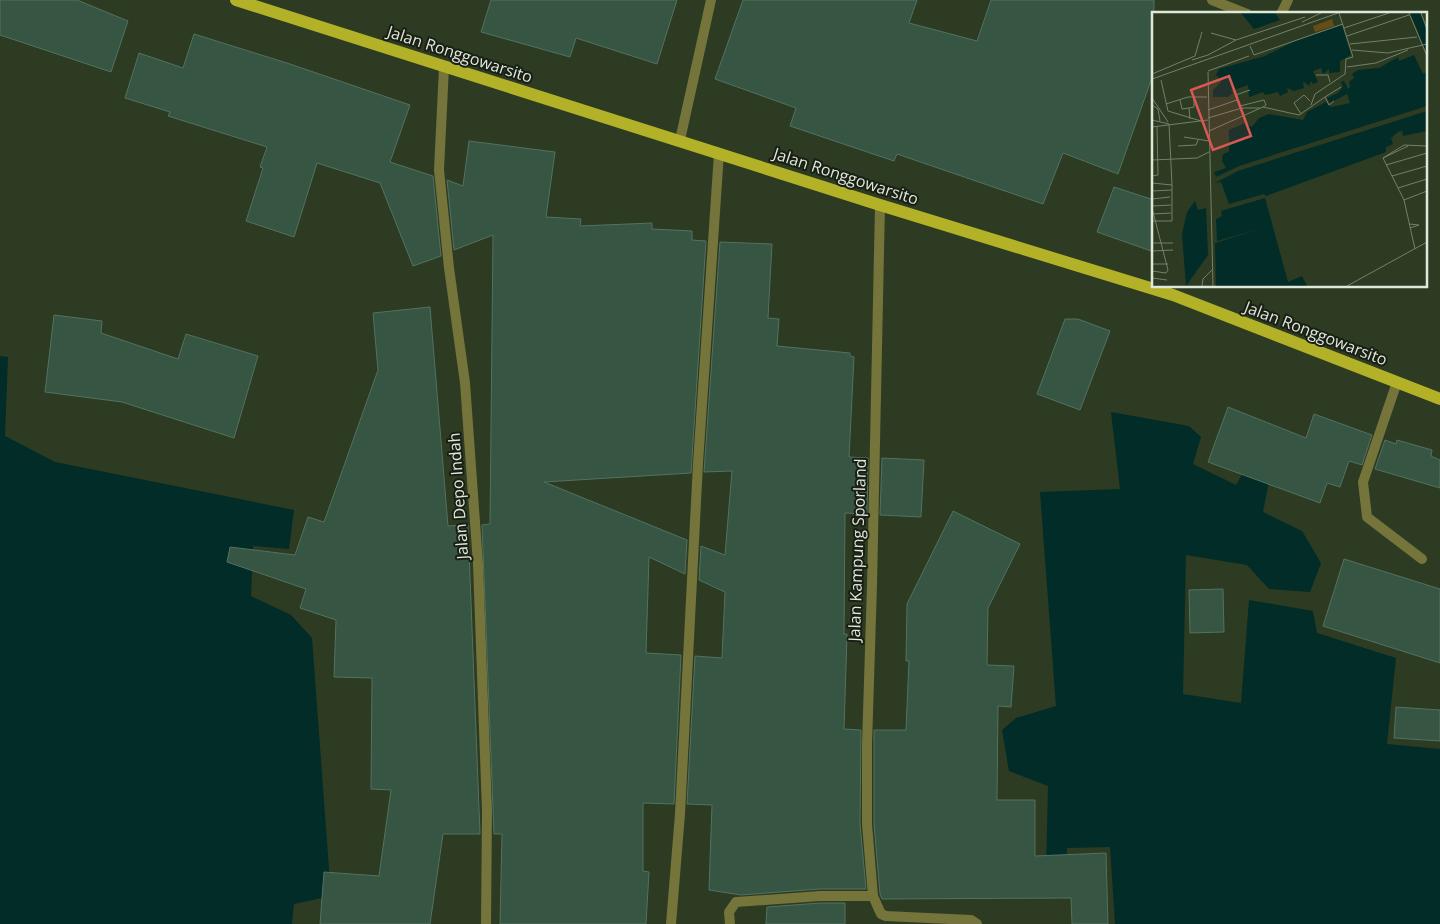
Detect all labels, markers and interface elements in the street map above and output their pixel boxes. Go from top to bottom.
inset map [1152,12,1428,288]
street label: Jalan Ronggowarsito [383,20,535,88]
street label: Jalan Ronggowarsito [769,142,921,210]
street label: Jalan Ronggowarsito [1240,295,1391,370]
street label: Jalan Depo Indah [443,432,474,562]
street label: Jalan Kampung Sporland [843,458,871,644]

